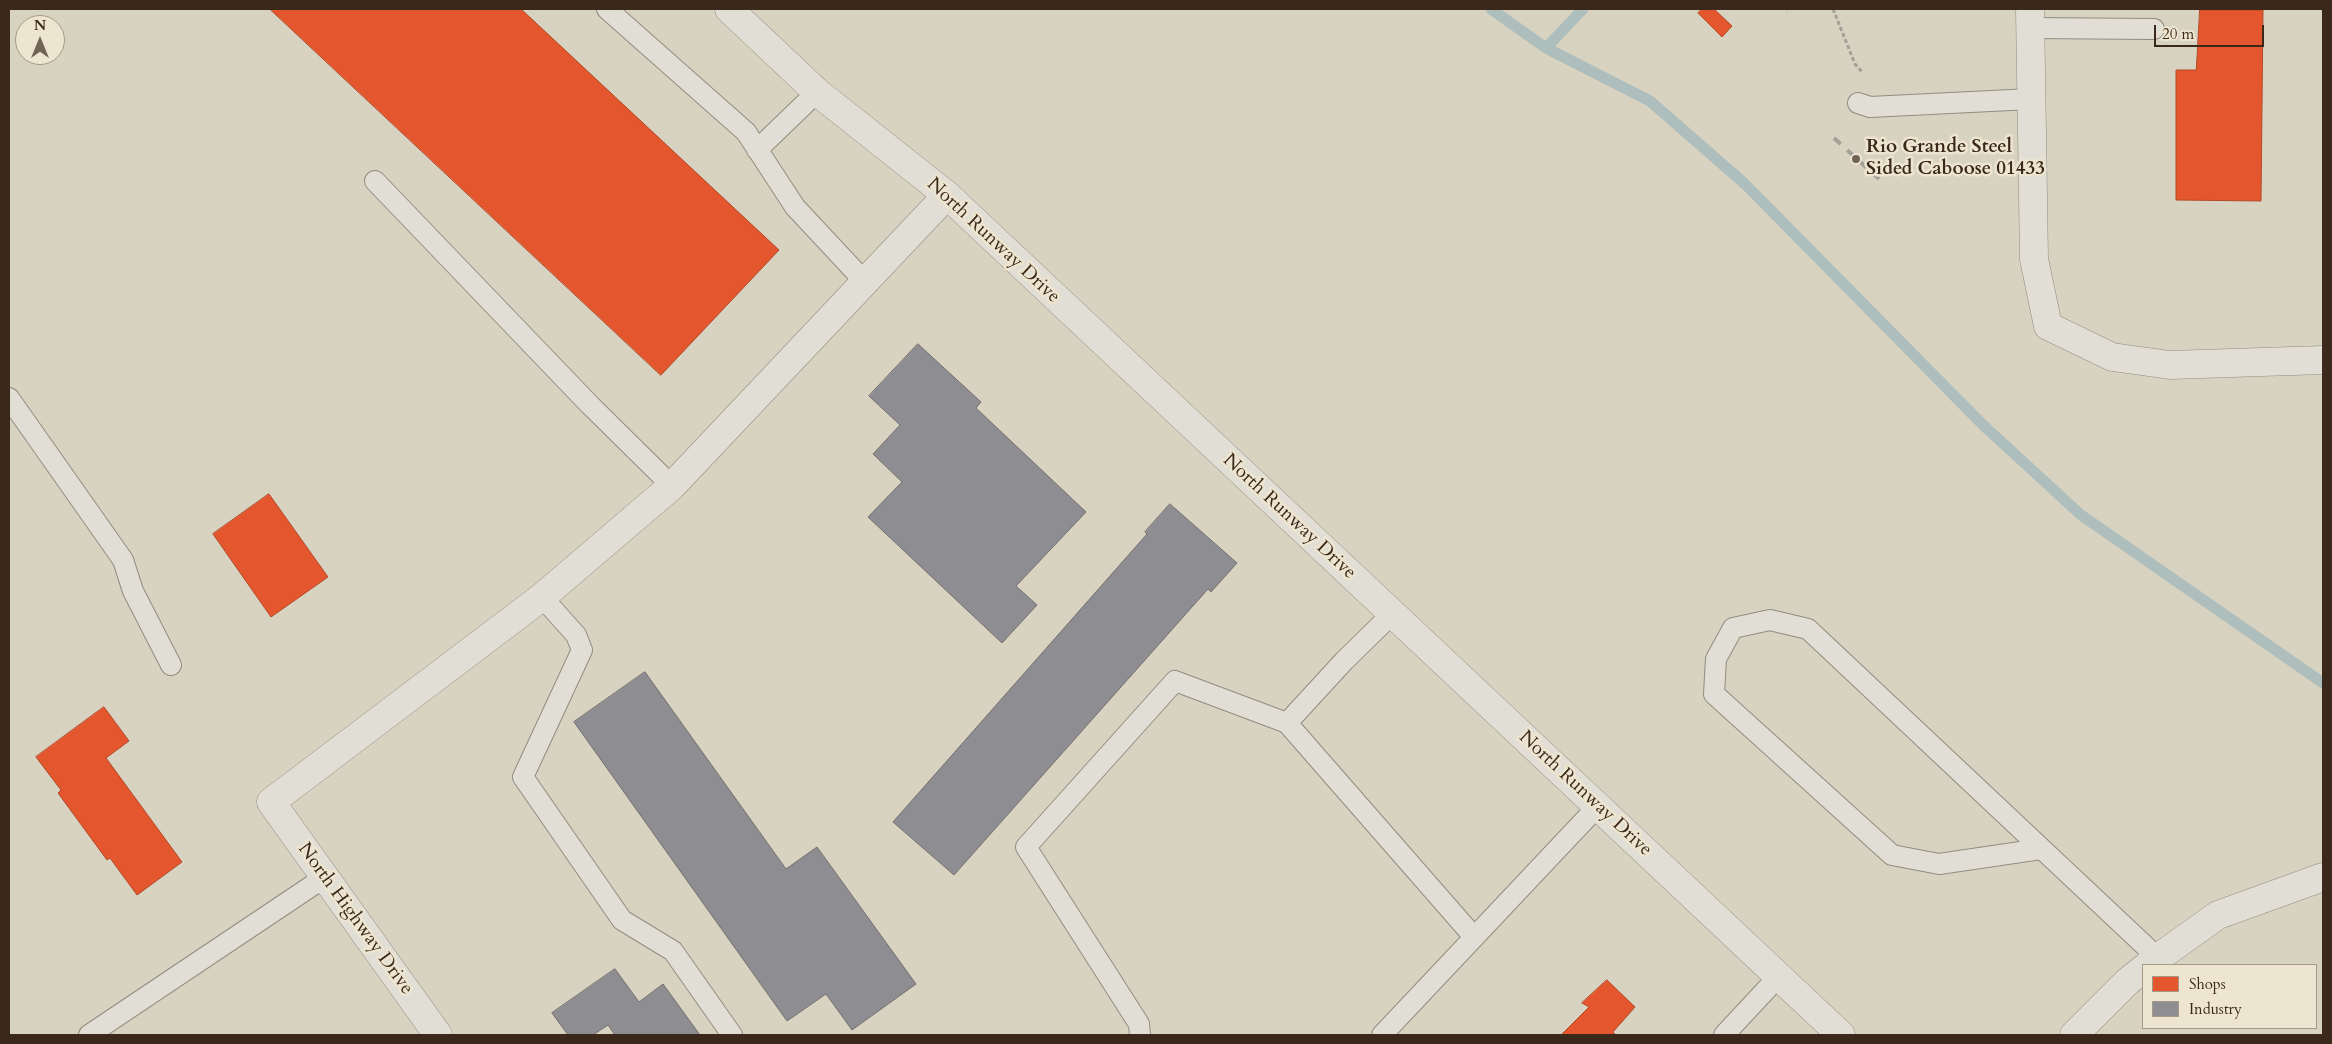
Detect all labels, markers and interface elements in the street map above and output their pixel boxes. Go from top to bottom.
north arrow [15,15,65,65]
scale bar [2157,15,2267,47]
text: N [34,16,46,35]
text: 20 m [2162,24,2194,44]
place label: Rio Grande Steel Sided Caboose 01433 [1866,137,2045,181]
marker: Rio Grande Steel Sided Caboose 01433 [1850,153,1862,165]
street label: North Runway Drive [922,173,1064,309]
street label: North Runway Drive [1218,449,1360,585]
street label: North Runway Drive [1514,726,1656,862]
street label: North Highway Drive [292,839,418,999]
legend [2142,964,2317,1029]
text: Shops [2189,974,2226,994]
text: Industry [2189,999,2242,1019]

